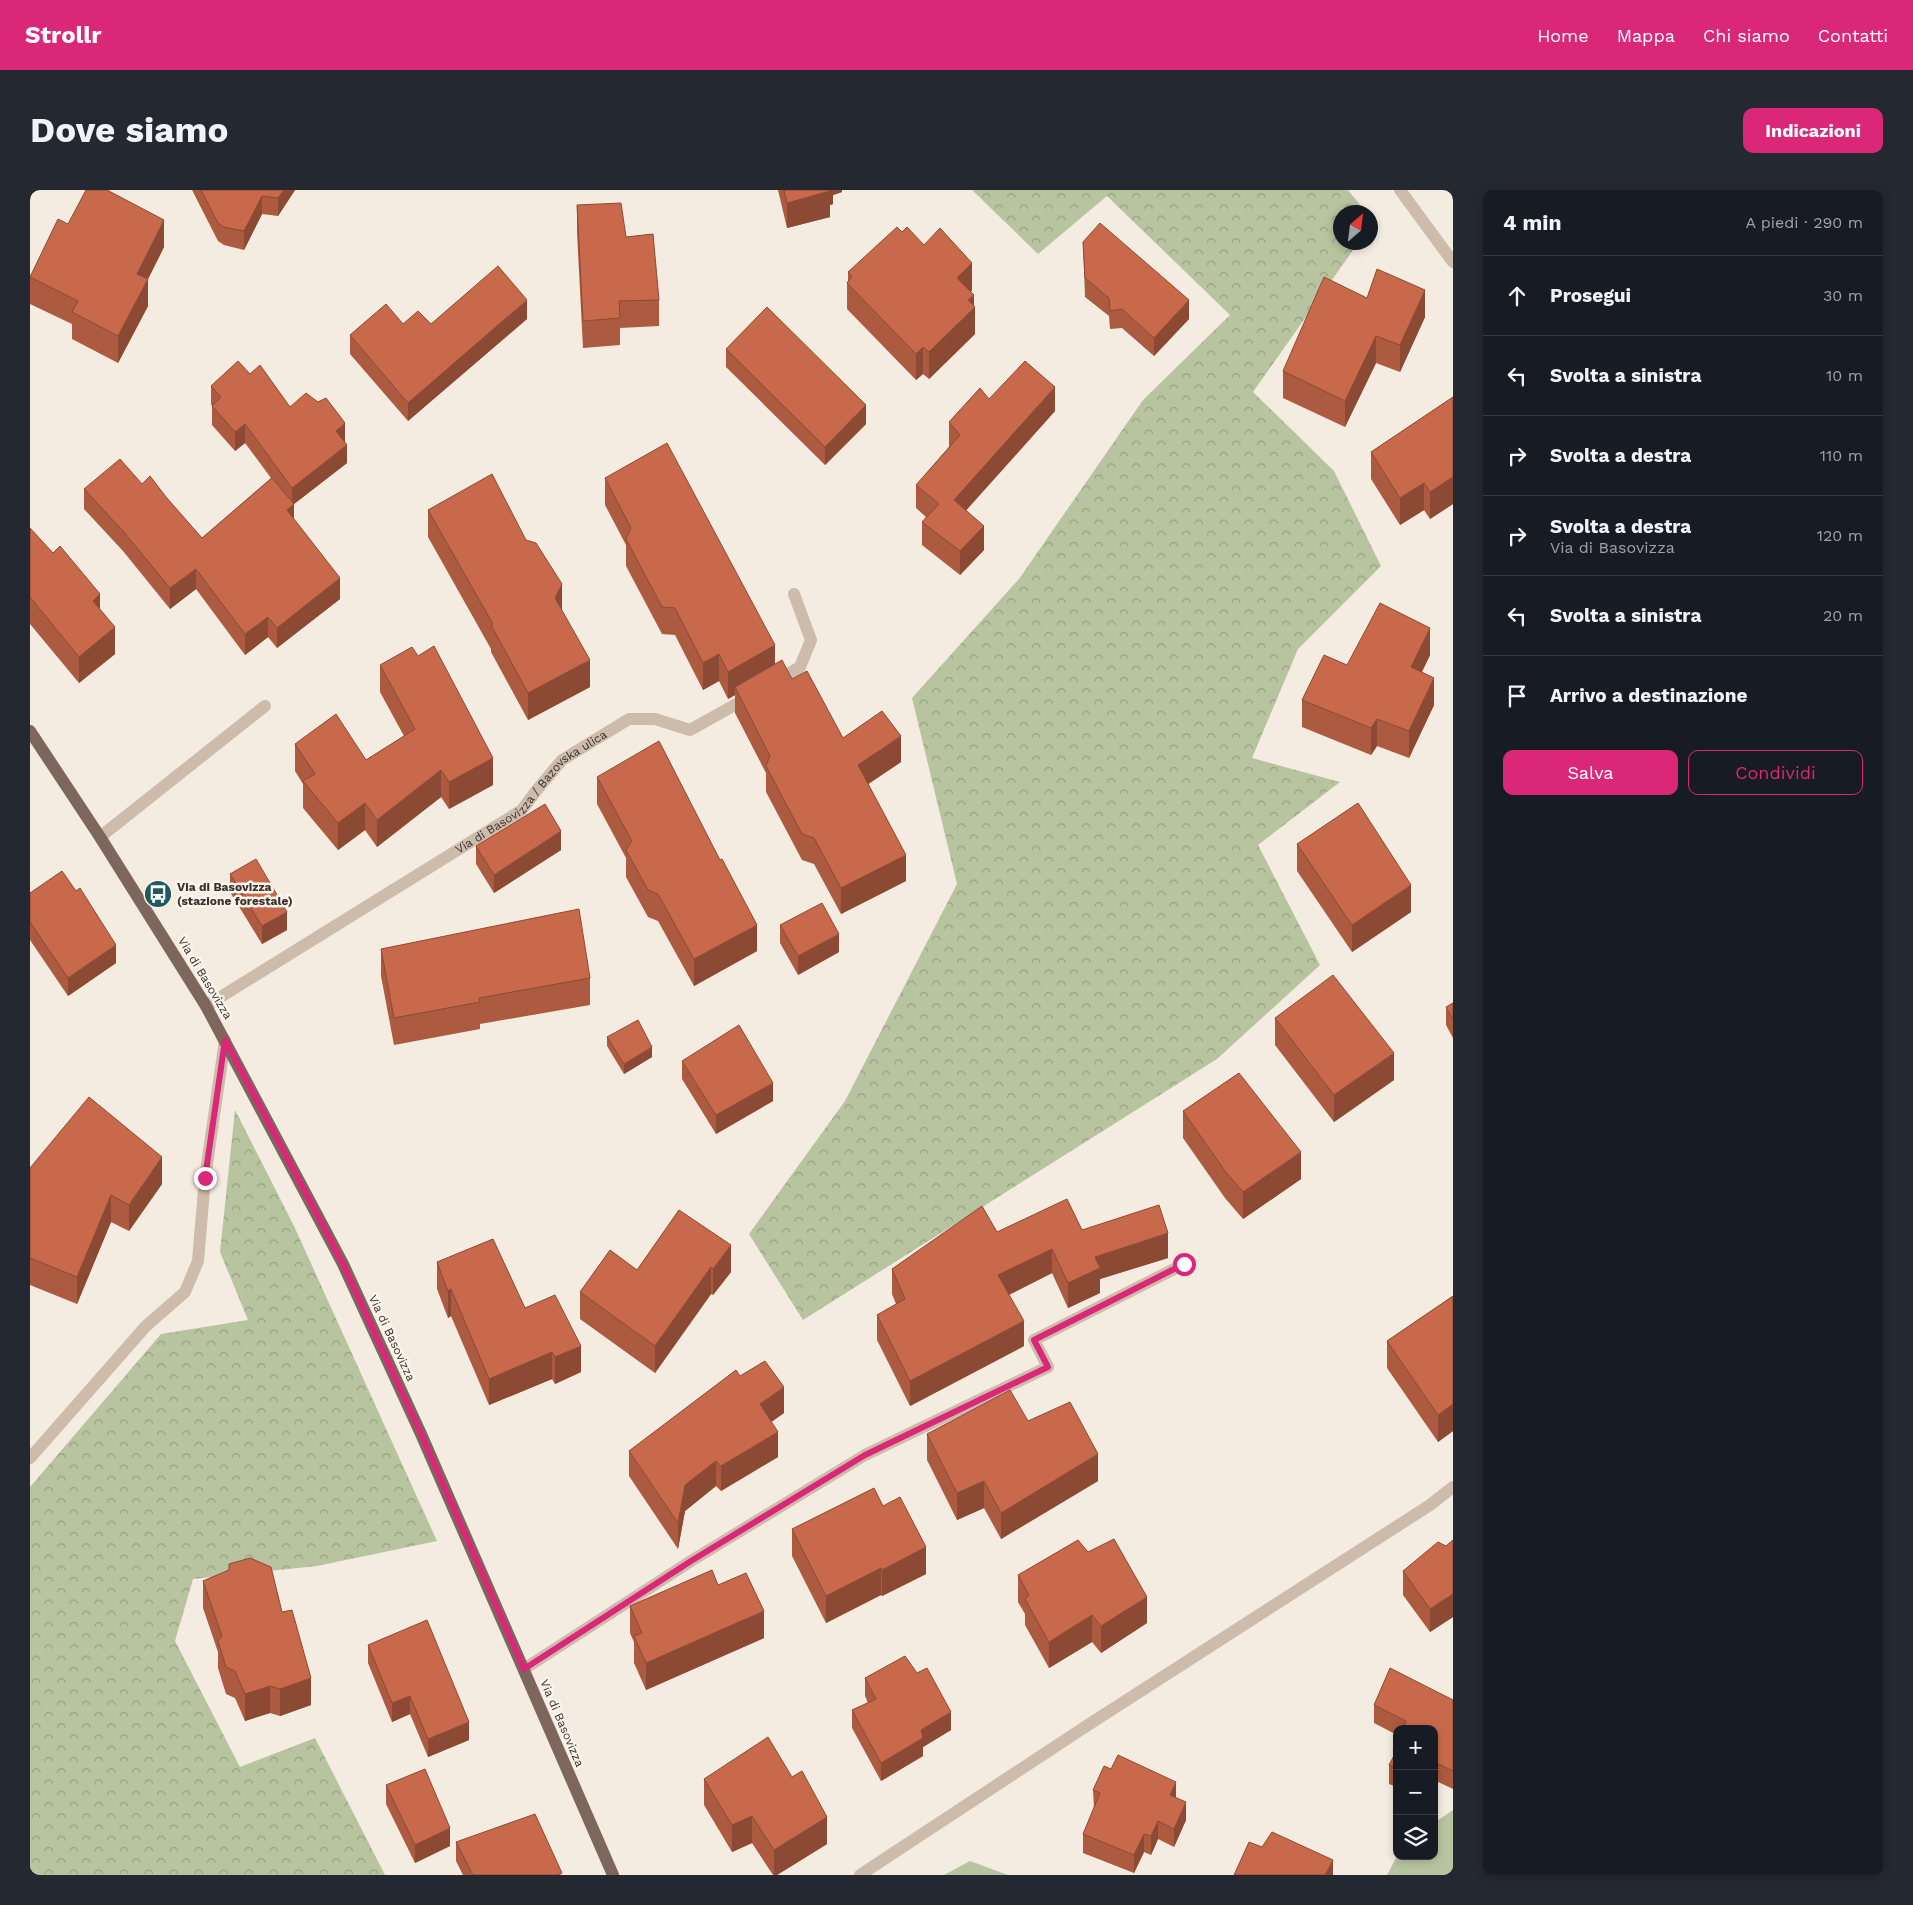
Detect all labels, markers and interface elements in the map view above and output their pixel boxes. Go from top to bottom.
text: Strollr [25,21,102,49]
text: Home [1537,25,1589,46]
text: Mappa [1617,25,1675,46]
text: Chi siamo [1703,25,1790,46]
text: Contatti [1818,25,1888,46]
button: Indicazioni [1743,108,1883,153]
text: Dove siamo [30,109,228,151]
north arrow [1333,205,1378,250]
text: 4 min [1503,210,1561,235]
text: A piedi · 290 m [1745,213,1863,232]
icon: ahead [1503,282,1531,310]
text: Prosegui [1550,284,1631,307]
text: 30 m [1823,286,1863,305]
icon: left [1503,362,1531,390]
text: Svolta a sinistra [1550,364,1701,387]
text: 10 m [1826,366,1863,385]
icon: right [1503,442,1531,470]
text: Svolta a destra [1550,444,1691,467]
text: 110 m [1820,446,1863,465]
text: Svolta a destra [1550,515,1691,538]
icon: right [1503,522,1531,550]
text: 120 m [1817,526,1863,545]
text: Via di Basovizza [1550,538,1675,557]
icon: left [1503,602,1531,630]
text: Svolta a sinistra [1550,604,1701,627]
text: 20 m [1823,606,1863,625]
icon: arrive [1503,682,1531,710]
text: Arrivo a destinazione [1550,684,1747,707]
street label: Via di Basovizza / Bazovska ulica [453,727,610,857]
button: Salva [1503,750,1678,795]
button: Condividi [1688,750,1863,795]
bus stop icon: Via di Basovizza (stazione forestale) [143,879,173,909]
place label: Via di Basovizza (stazione forestale) [177,880,293,908]
street label: Via di Basovizza [175,934,235,1022]
route end [194,1167,217,1190]
route start [1173,1253,1196,1276]
street label: Via di Basovizza [366,1293,418,1384]
street label: Via di Basovizza [537,1677,587,1769]
map controls [1393,1725,1438,1860]
button: + [1393,1725,1438,1770]
button: − [1393,1770,1438,1815]
button: layers [1393,1815,1438,1860]

